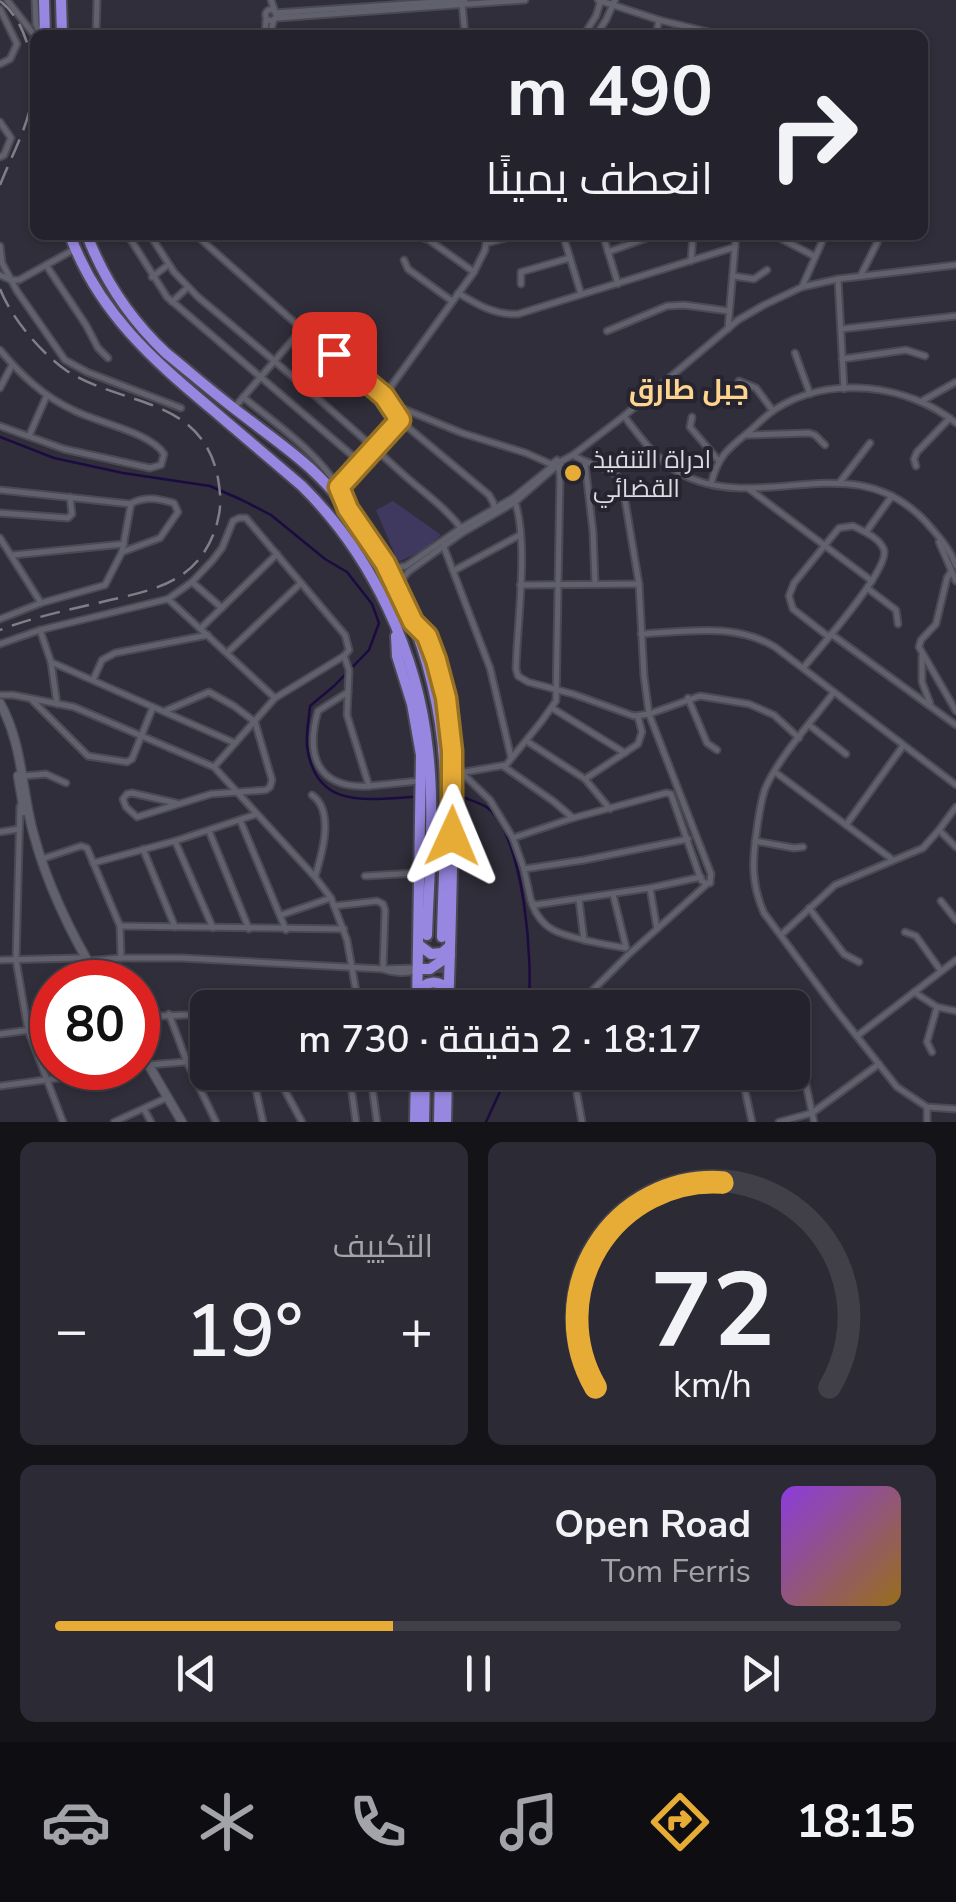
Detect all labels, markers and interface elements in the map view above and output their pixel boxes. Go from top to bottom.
text: 490 m [507,44,713,140]
icon: right [748,70,878,200]
text: انعطف يمينًا [485,149,713,210]
pin [292,312,377,397]
icon: arrive [307,327,362,382]
district label: جبل طارق [629,371,749,409]
place label: ادراة التنفيذ القضائي [593,443,711,508]
marker: ادراة التنفيذ القضائي [562,462,584,484]
position arrow [400,784,504,888]
speed limit sign: 80 [30,960,160,1090]
text: 18:17 · 2 دقيقة · 730 m [298,1014,702,1065]
text: التكييف [333,1225,433,1268]
text: 72 [650,1240,774,1382]
text: 19° [185,1280,303,1382]
text: − [55,1293,88,1368]
text: + [400,1293,433,1368]
text: km/h [673,1361,751,1410]
text: Open Road [554,1499,751,1550]
text: Tom Ferris [601,1550,751,1593]
icon: previous [169,1646,224,1701]
icon: pause [451,1646,506,1701]
icon: next [733,1646,788,1701]
icon: car [41,1787,111,1857]
icon: climate [192,1787,262,1857]
icon: phone [343,1787,413,1857]
icon: music [494,1787,564,1857]
icon: directions [645,1787,715,1857]
text: 18:15 [796,1792,915,1853]

